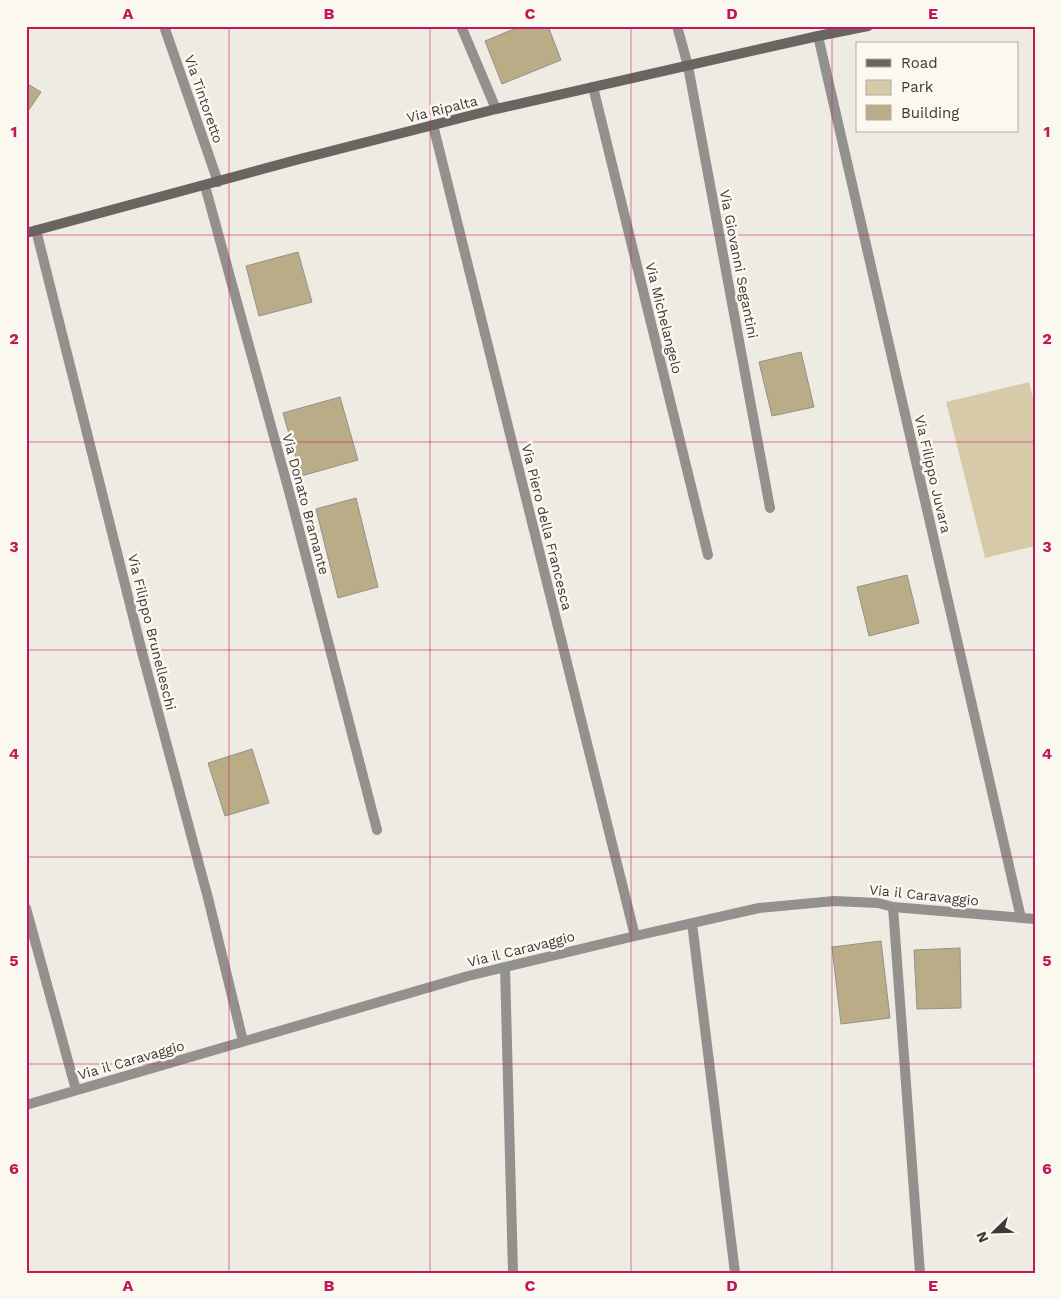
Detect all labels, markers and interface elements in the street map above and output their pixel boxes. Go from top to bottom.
text: A [123,4,134,23]
text: B [324,4,335,23]
text: C [525,4,536,23]
text: D [726,4,738,23]
text: E [928,4,938,23]
legend [856,42,1018,132]
street label: Via Tintoretto [181,53,227,145]
text: Road [901,54,938,72]
text: Park [901,78,934,96]
street label: Via Ripalta [405,92,479,126]
text: Building [901,104,959,122]
text: 1 [11,122,17,141]
text: 1 [1044,122,1050,141]
street label: Via Giovanni Segantini [717,188,761,340]
street label: Via Michelangelo [642,261,686,375]
text: 2 [9,329,19,348]
text: 2 [1042,329,1052,348]
street label: Via Filippo Juvara [912,413,954,535]
street label: Via Donato Bramante [279,432,333,576]
street label: Via Piero della Francesca [519,442,575,612]
text: 3 [9,537,19,556]
text: 3 [1042,537,1052,556]
street label: Via Filippo Brunelleschi [125,552,179,712]
text: 4 [9,744,19,763]
text: 4 [1042,744,1052,763]
street label: Via il Caravaggio [868,881,980,909]
street label: Via il Caravaggio [466,928,576,970]
text: 5 [9,951,19,970]
text: 5 [1042,951,1052,970]
street label: Via il Caravaggio [76,1037,186,1083]
text: 6 [9,1159,19,1178]
text: 6 [1042,1159,1052,1178]
north arrow [968,1206,1018,1256]
text: N [973,1229,991,1245]
text: A [123,1276,134,1295]
text: B [324,1276,335,1295]
text: C [525,1276,536,1295]
text: D [726,1276,738,1295]
text: E [928,1276,938,1295]

